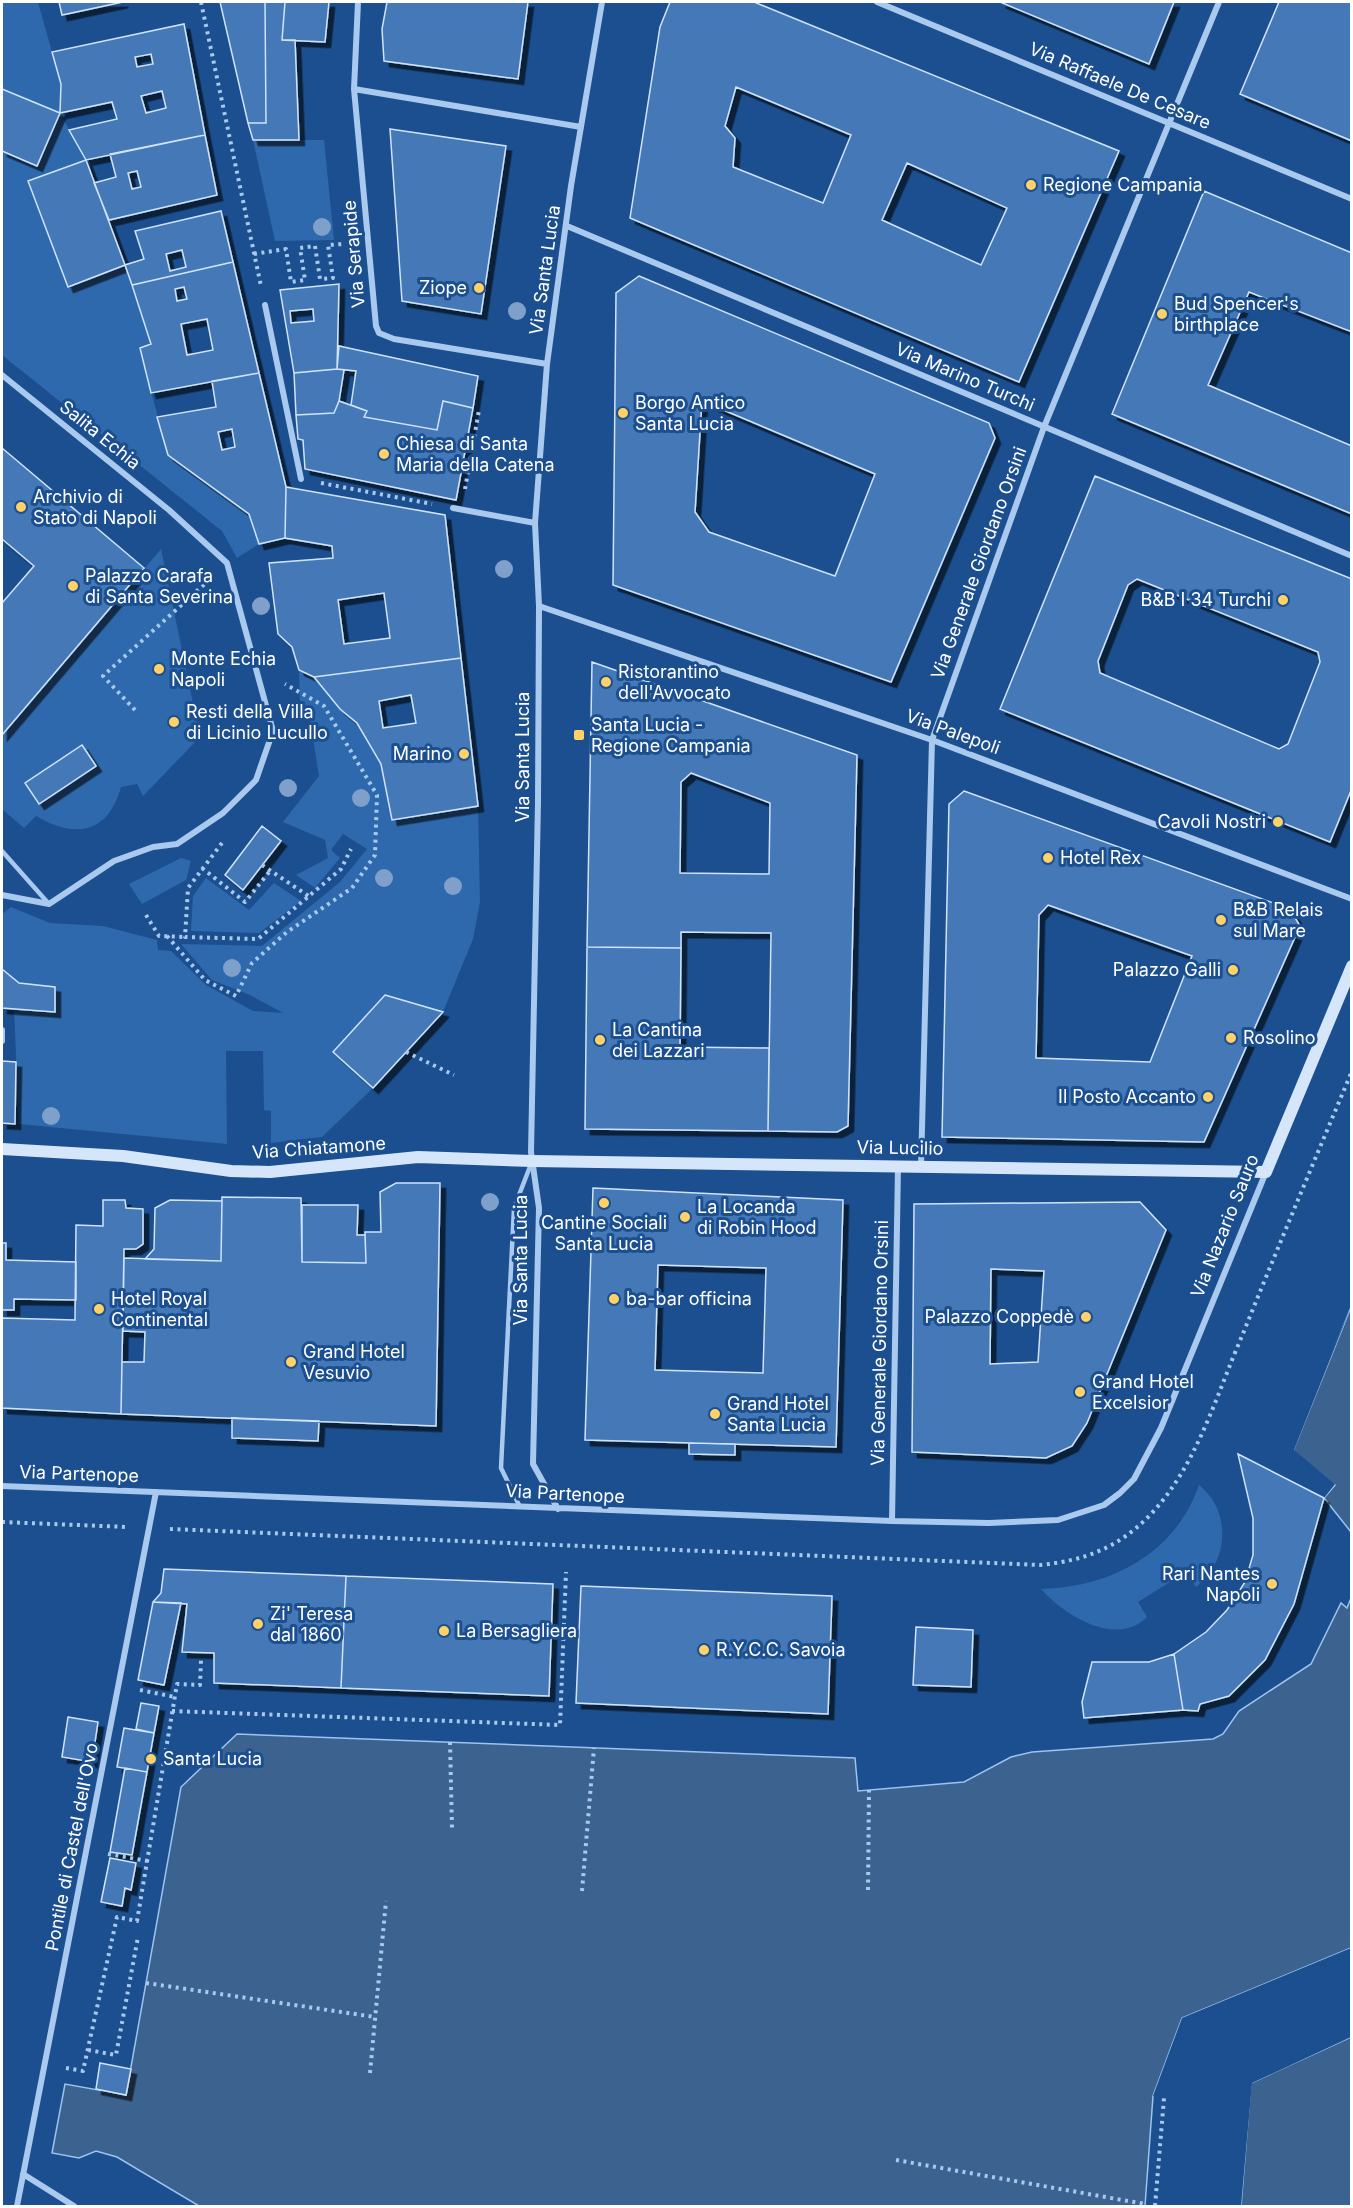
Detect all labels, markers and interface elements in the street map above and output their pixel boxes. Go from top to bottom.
street label: Via Raffaele De Cesare [1026,38,1214,133]
place label: Regione Campania [1043,174,1203,195]
marker: Regione Campania [1024,178,1038,192]
street label: Via Serapide [338,199,369,309]
street label: Via Santa Lucia [525,204,564,336]
place label: Ziope [419,277,467,298]
marker: Ziope [472,281,486,295]
place label: Bud Spencer's birthplace [1174,293,1299,335]
marker: Bud Spencer's birthplace [1155,307,1169,321]
street label: Via Marino Turchi [893,338,1038,415]
place label: Borgo Antico Santa Lucia [635,392,745,434]
street label: Salita Echia [56,396,145,474]
marker: Borgo Antico Santa Lucia [616,406,630,420]
place label: Chiesa di Santa Maria della Catena [396,433,555,475]
street label: Via Generale Giordano Orsini [927,444,1030,682]
marker: Chiesa di Santa Maria della Catena [377,447,391,461]
place label: Archivio di Stato di Napoli [33,486,157,528]
marker: Archivio di Stato di Napoli [14,500,28,514]
place label: Palazzo Carafa di Santa Severina [85,565,233,607]
marker: Palazzo Carafa di Santa Severina [66,579,80,593]
place label: B&B I 34 Turchi [1140,589,1271,610]
marker: B&B I 34 Turchi [1276,593,1290,607]
place label: Monte Echia Napoli [171,648,276,690]
place label: Ristorantino dell'Avvocato [618,661,731,703]
marker: Monte Echia Napoli [152,662,166,676]
marker: Ristorantino dell'Avvocato [599,675,613,689]
street label: Via Santa Lucia [512,692,533,822]
place label: Resti della Villa di Licinio Lucullo [186,701,328,743]
street label: Via Palepoli [903,705,1003,758]
place label: Santa Lucia - Regione Campania [591,714,751,756]
marker: Resti della Villa di Licinio Lucullo [167,715,181,729]
marker: Santa Lucia - Regione Campania [572,728,586,742]
place label: Marino [393,743,452,764]
marker: Marino [457,747,471,761]
place label: Cavoli Nostri [1158,811,1266,832]
marker: Cavoli Nostri [1271,815,1285,829]
place label: Hotel Rex [1060,847,1141,868]
marker: Hotel Rex [1041,851,1055,865]
place label: B&B Relais sul Mare [1233,899,1323,941]
marker: B&B Relais sul Mare [1214,913,1228,927]
place label: Palazzo Galli [1113,959,1221,980]
marker: Palazzo Galli [1226,963,1240,977]
place label: La Cantina dei Lazzari [612,1019,705,1061]
place label: Rosolino [1243,1027,1316,1048]
marker: Rosolino [1224,1031,1238,1045]
marker: La Cantina dei Lazzari [593,1033,607,1047]
place label: Il Posto Accanto [1058,1086,1196,1107]
marker: Il Posto Accanto [1201,1090,1215,1104]
street label: Via Chiatamone [251,1132,387,1163]
street label: Via Lucilio [856,1136,944,1159]
street label: Via Nazario Sauro [1186,1151,1263,1300]
street label: Via Santa Lucia [510,1195,531,1325]
marker: Cantine Sociali Santa Lucia [597,1196,611,1210]
place label: La Locanda di Robin Hood [697,1196,817,1238]
marker: La Locanda di Robin Hood [678,1210,692,1224]
place label: Cantine Sociali Santa Lucia [541,1212,667,1254]
street label: Via Generale Giordano Orsini [867,1220,892,1466]
place label: Hotel Royal Continental [111,1288,208,1330]
place label: ba-bar officina [626,1288,752,1309]
marker: ba-bar officina [607,1292,621,1306]
marker: Hotel Royal Continental [92,1302,106,1316]
place label: Palazzo Coppedè [924,1306,1074,1327]
marker: Palazzo Coppedè [1079,1310,1093,1324]
place label: Grand Hotel Vesuvio [303,1341,405,1383]
marker: Grand Hotel Vesuvio [284,1355,298,1369]
place label: Grand Hotel Excelsior [1092,1371,1194,1413]
marker: Grand Hotel Excelsior [1073,1385,1087,1399]
place label: Grand Hotel Santa Lucia [727,1393,829,1435]
marker: Grand Hotel Santa Lucia [708,1407,722,1421]
street label: Via Partenope [19,1461,139,1486]
street label: Via Partenope [505,1480,625,1507]
place label: Rari Nantes Napoli [1162,1563,1260,1605]
marker: Rari Nantes Napoli [1265,1577,1279,1591]
place label: Zi' Teresa dal 1860 [270,1603,353,1645]
marker: Zi' Teresa dal 1860 [251,1617,265,1631]
place label: La Bersagliera [456,1620,577,1641]
marker: La Bersagliera [437,1624,451,1638]
place label: R.Y.C.C. Savoia [716,1639,846,1660]
marker: R.Y.C.C. Savoia [697,1643,711,1657]
street label: Pontile di Castel dell'Ovo [41,1741,102,1953]
place label: Santa Lucia [163,1748,262,1769]
marker: Santa Lucia [144,1752,158,1766]

